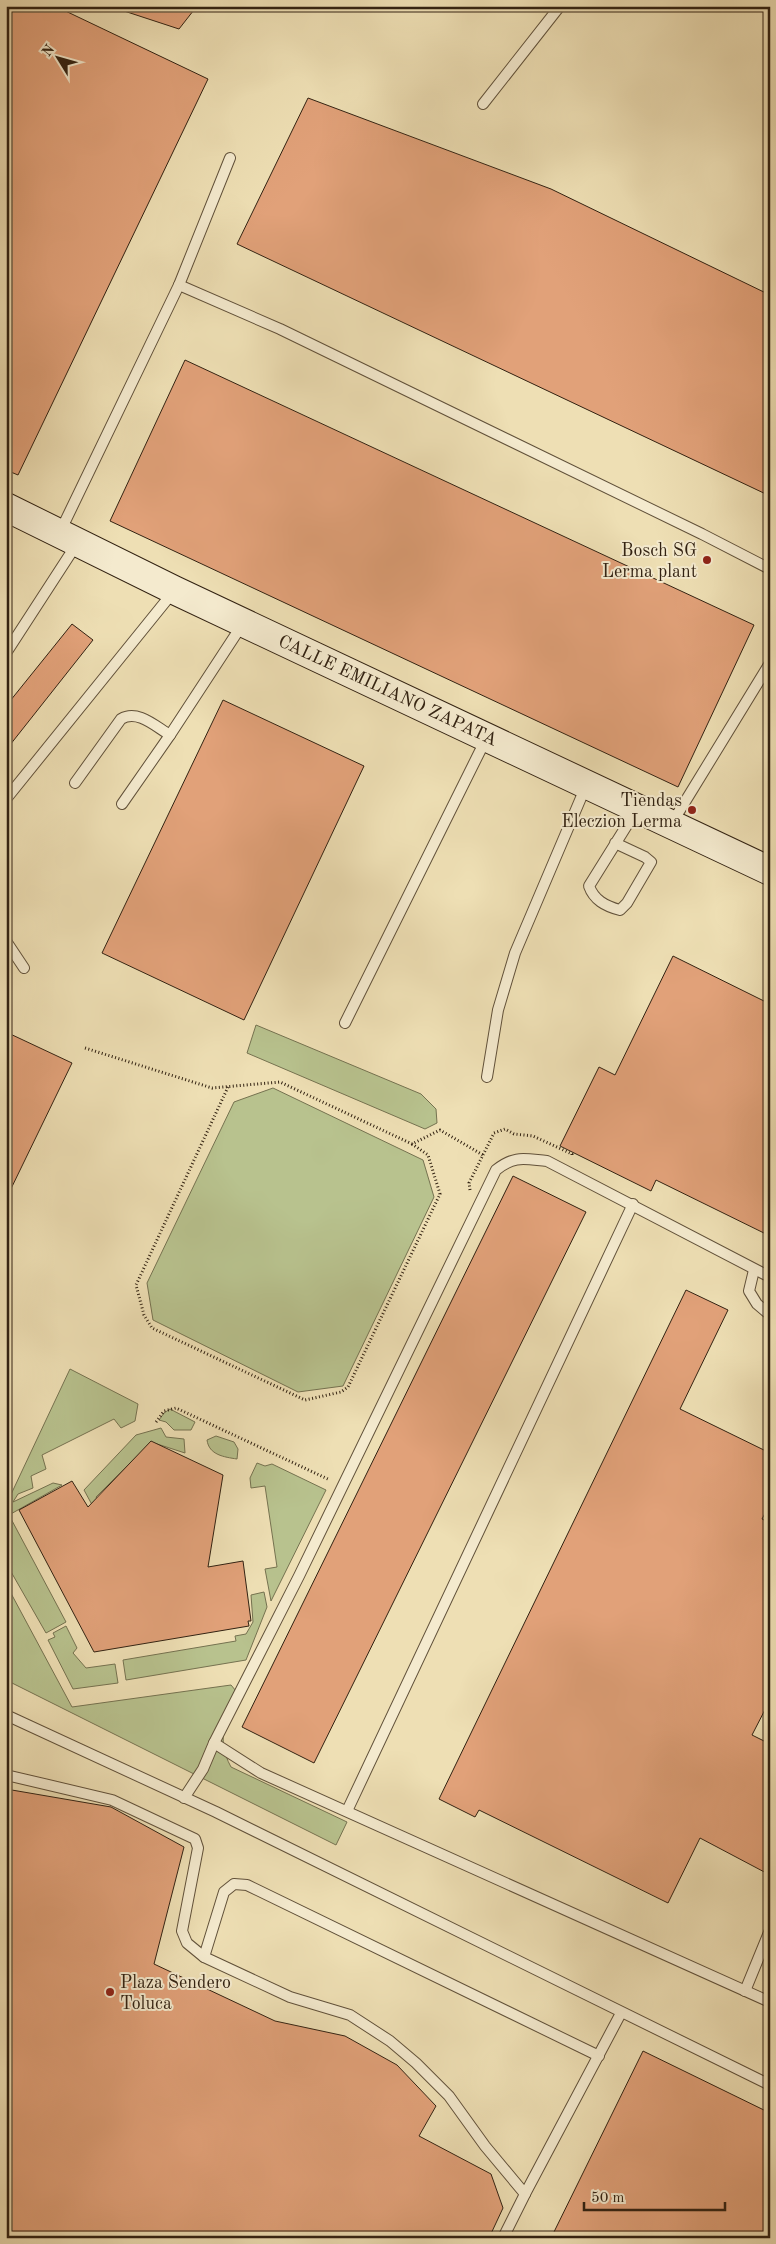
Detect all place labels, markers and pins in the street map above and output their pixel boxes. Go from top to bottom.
place label: Bosch SG Lerma plant [602,542,697,581]
marker: Bosch SG Lerma plant [701,554,713,566]
place label: Tiendas Eleczion Lerma [561,792,682,831]
marker: Tiendas Eleczion Lerma [686,804,698,816]
place label: Plaza Sendero Toluca [120,1974,231,2013]
marker: Plaza Sendero Toluca [104,1986,116,1998]

